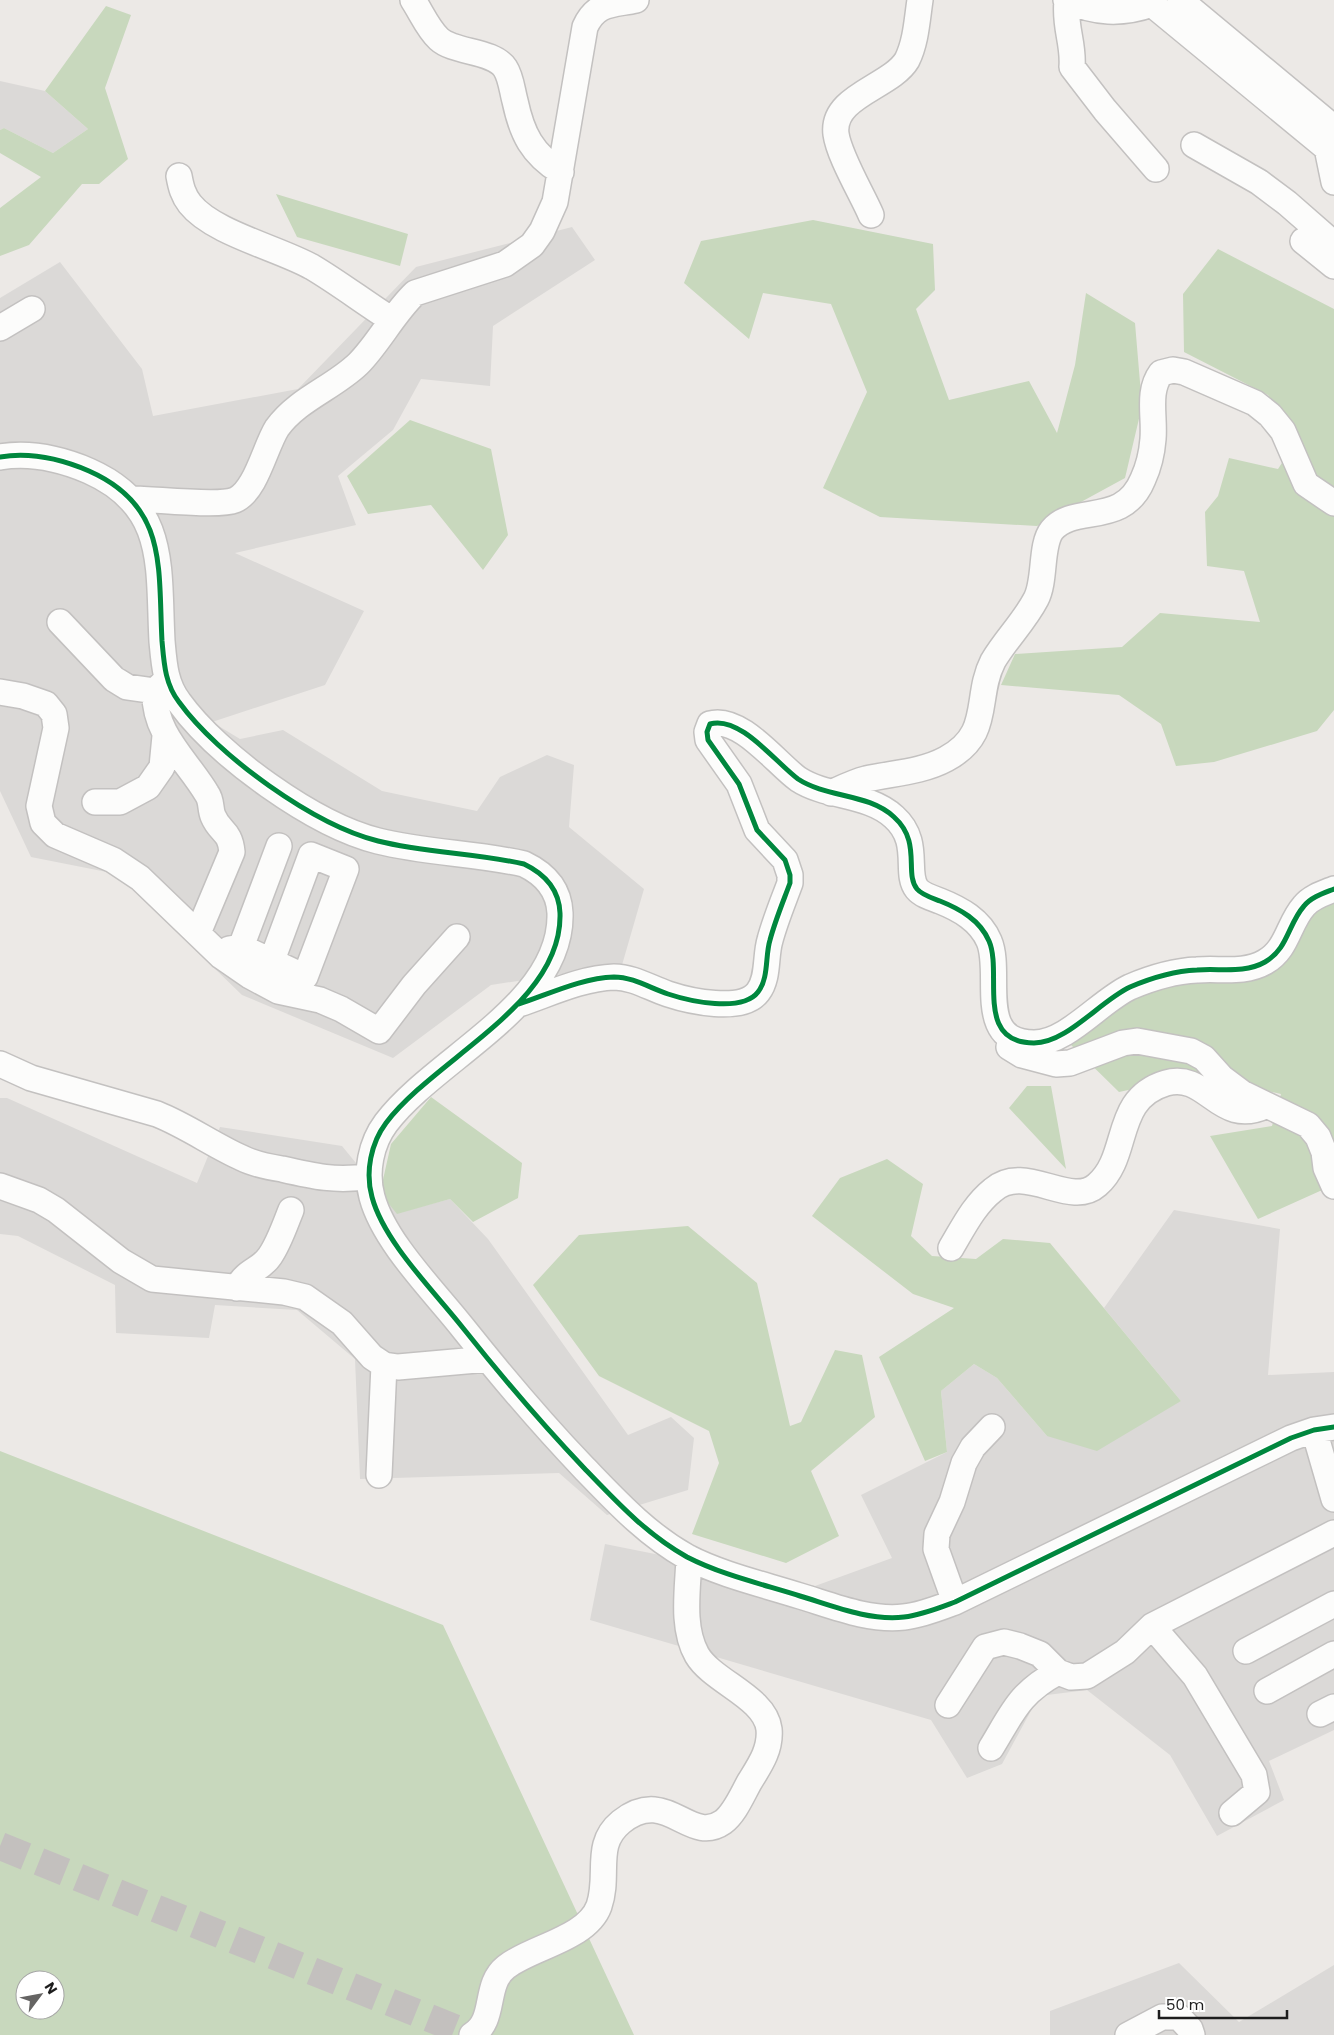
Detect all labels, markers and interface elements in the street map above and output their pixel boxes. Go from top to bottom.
north arrow [15,1970,65,2020]
text: N [40,1978,62,1998]
scale bar [1159,1988,1286,2020]
text: 50 m [1166,1994,1204,2015]

